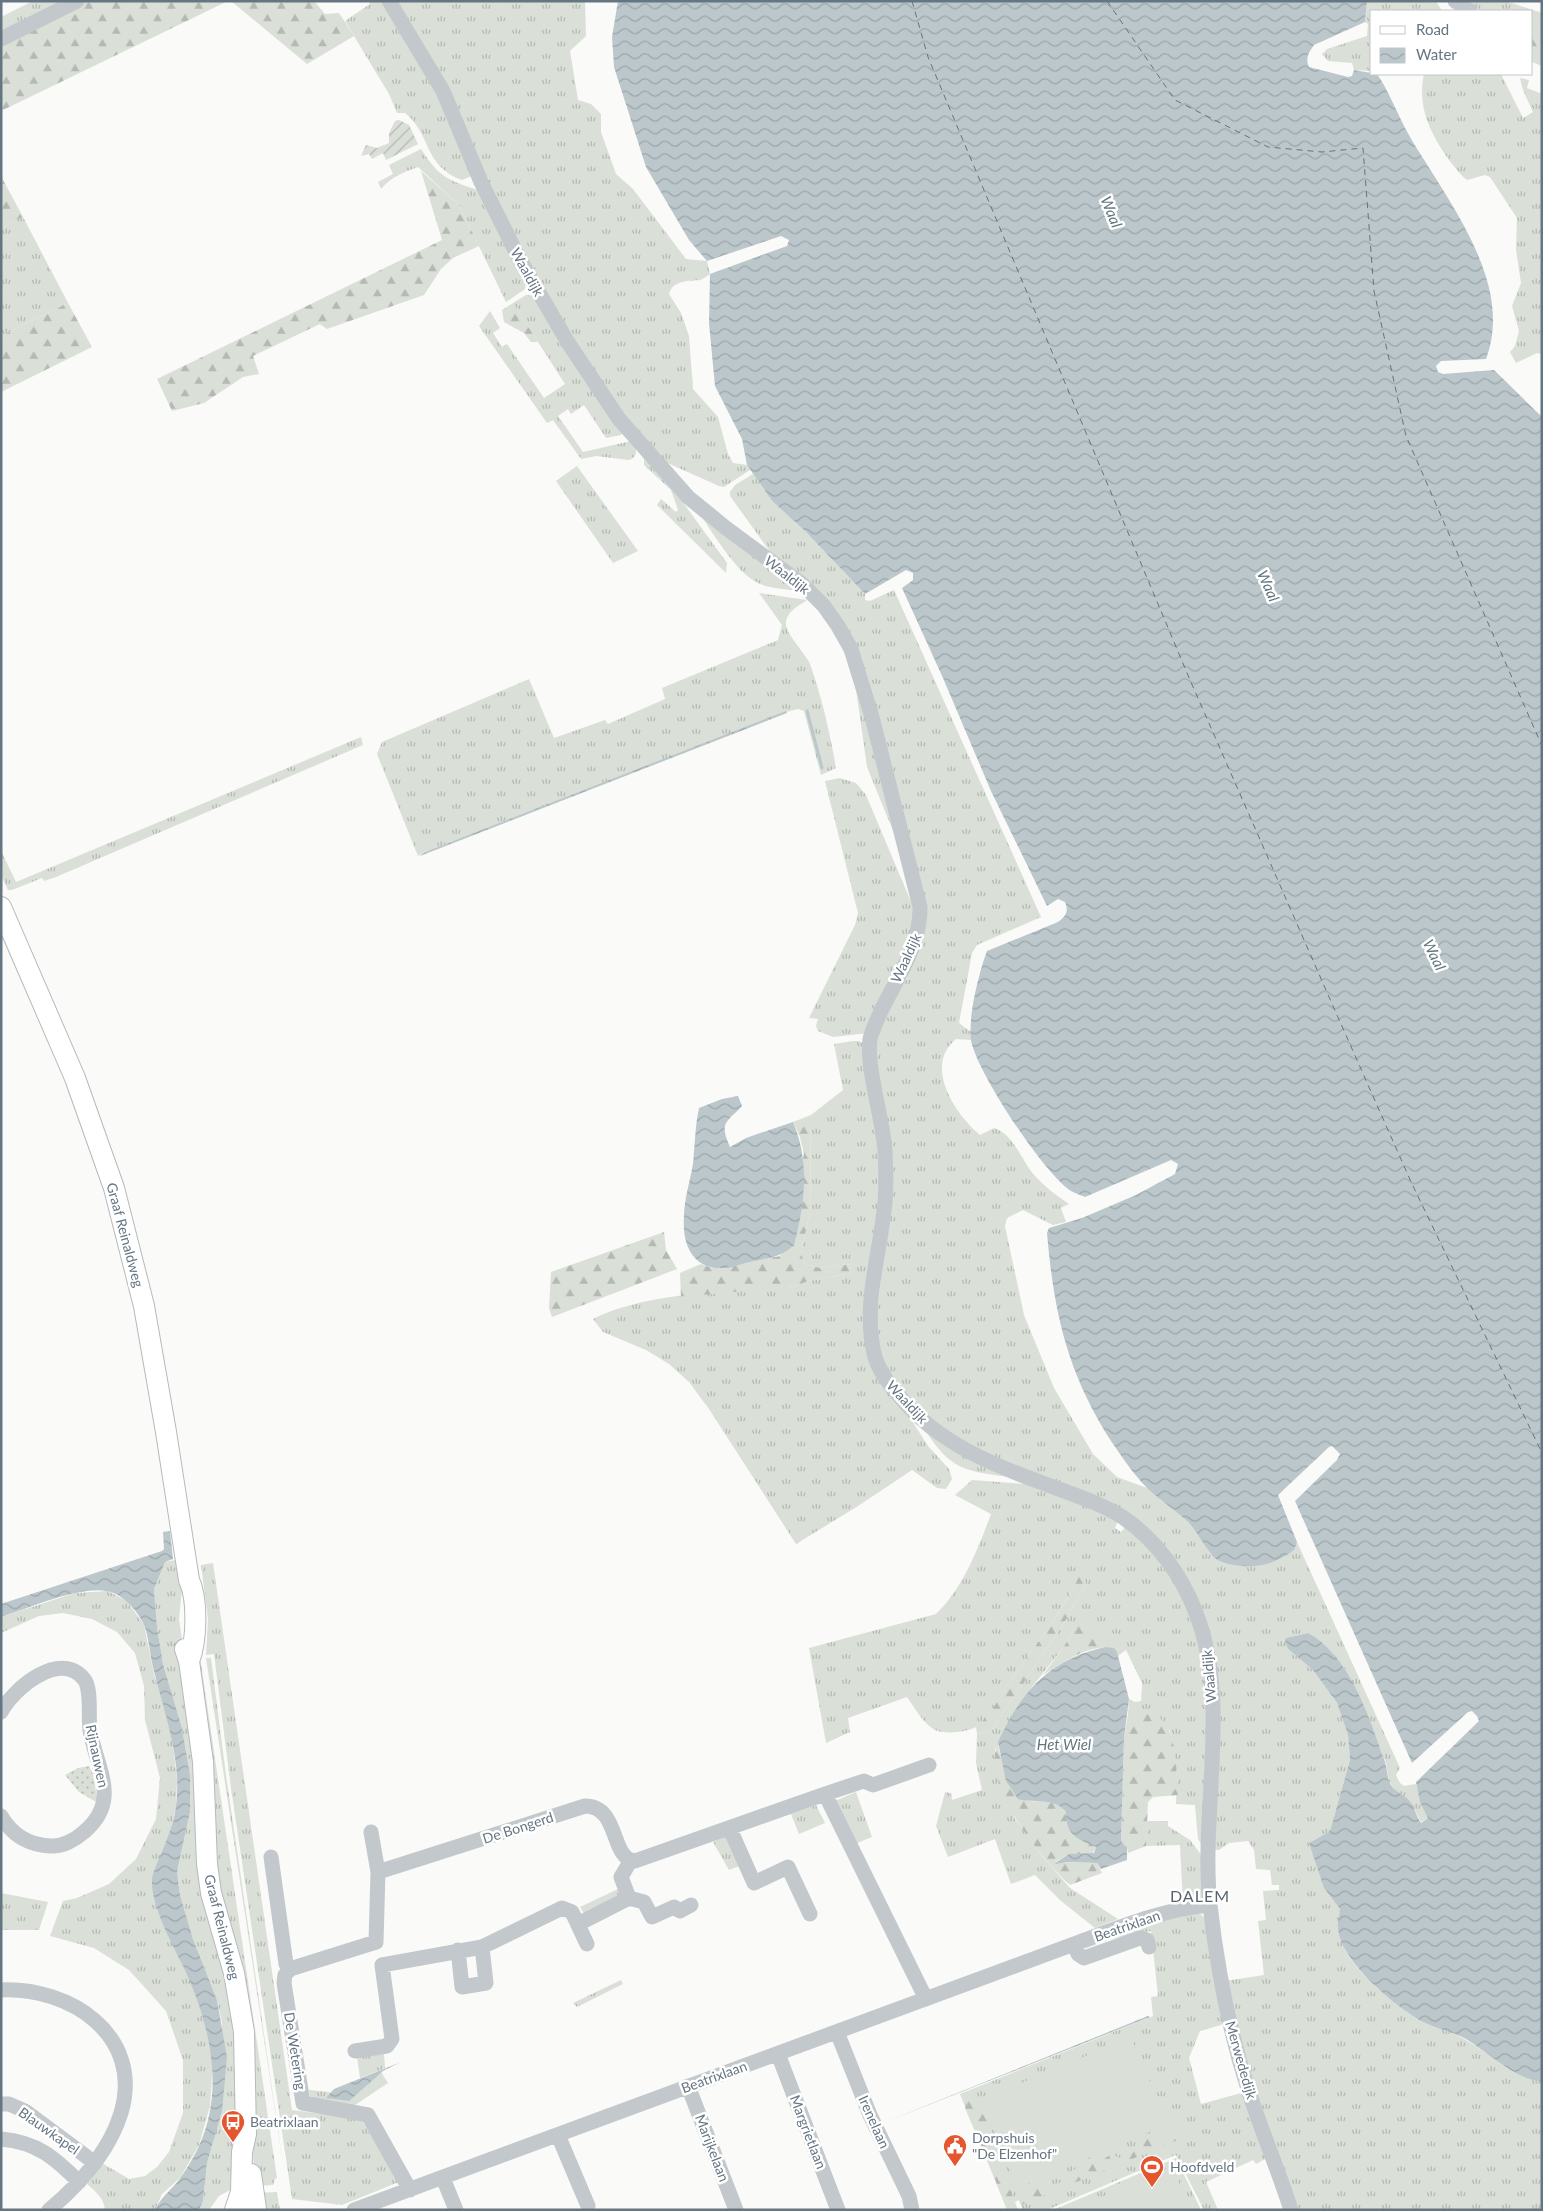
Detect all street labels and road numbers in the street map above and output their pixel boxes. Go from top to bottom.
street label: Waaldijk [507,245,548,300]
street label: Waaldijk [761,552,814,598]
street label: Waaldijk [887,930,925,985]
street label: Graaf Reinaldweg [103,1181,148,1289]
street label: Waaldijk [883,1377,932,1427]
street label: Waaldijk [1198,1648,1219,1703]
street label: Rijnauwen [83,1723,112,1789]
street label: De Bongerd [480,1808,555,1847]
street label: Graaf Reinaldweg [201,1873,244,1981]
street label: Beatrixlaan [1092,1906,1162,1945]
street label: De Wetering [281,2011,310,2091]
street label: Merwededijk [1222,2019,1261,2102]
street label: Beatrixlaan [679,2057,749,2096]
street label: Margrietlaan [787,2092,830,2171]
street label: Irenelaan [855,2093,894,2151]
street label: Blauwkapel [15,2103,83,2158]
street label: Marijkelaan [692,2112,733,2184]

